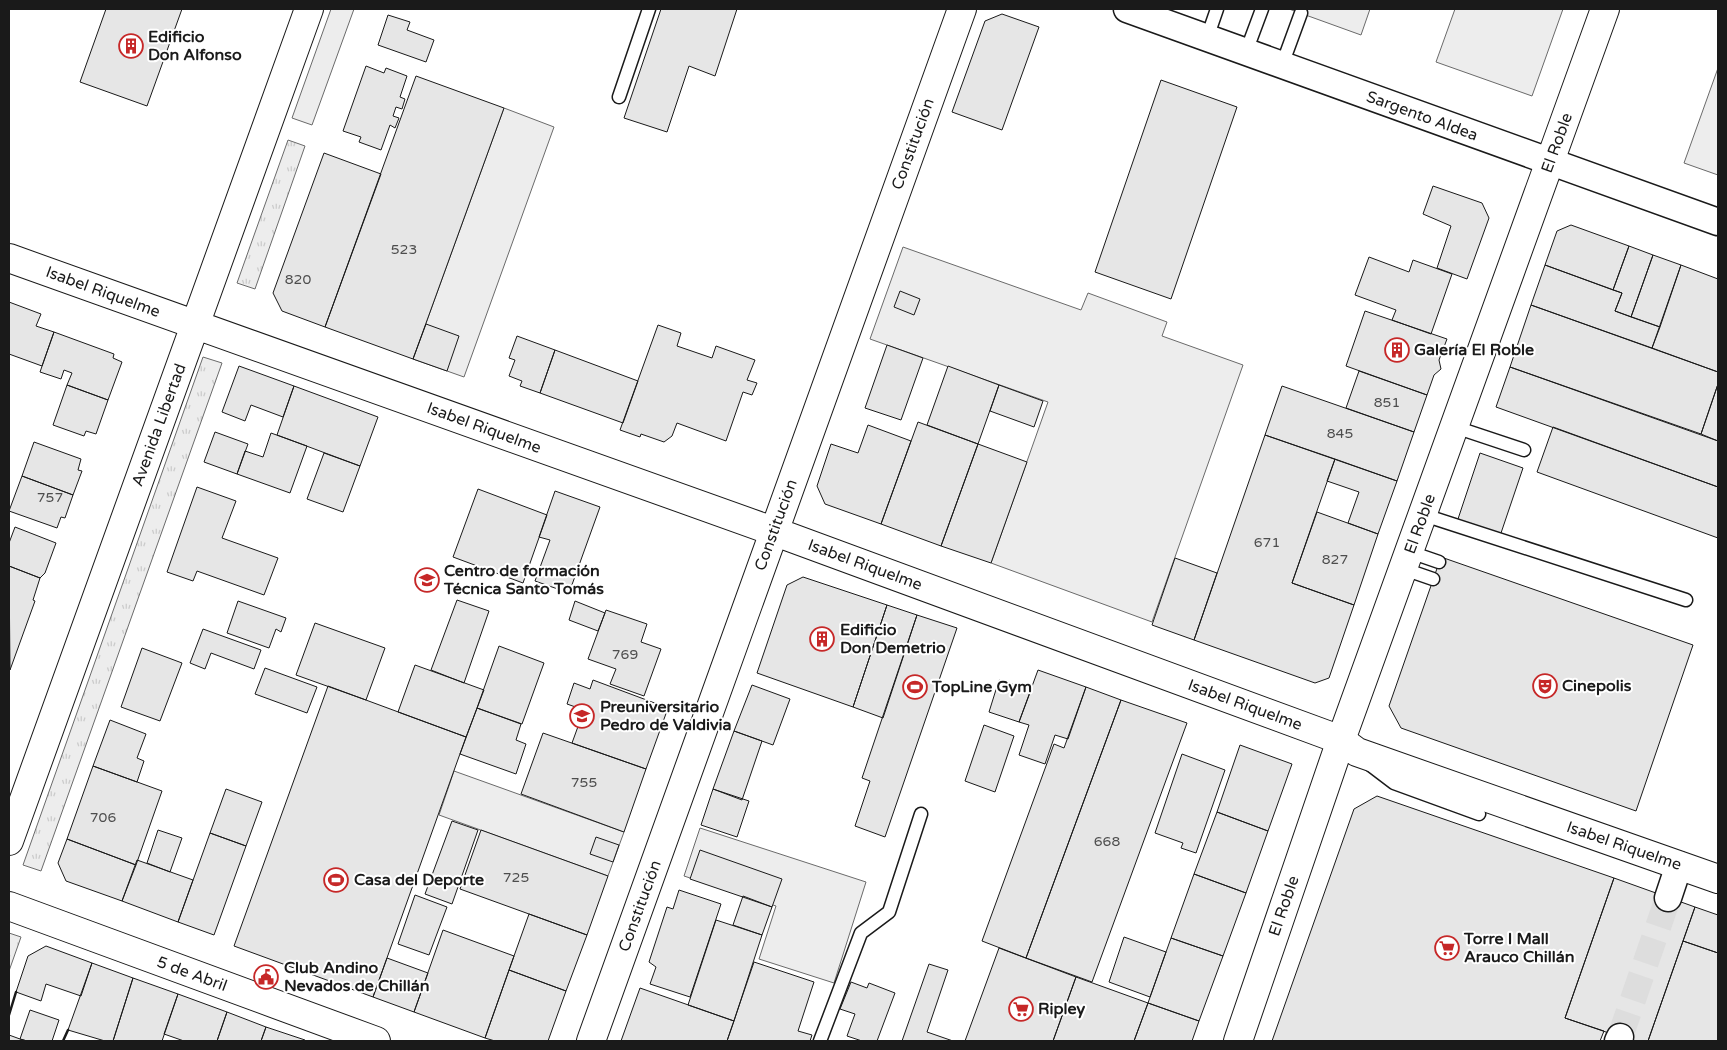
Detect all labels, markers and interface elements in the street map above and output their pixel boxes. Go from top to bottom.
place label: Edificio Don Alfonso [148,27,242,65]
building icon: Edificio Don Alfonso [118,33,144,59]
street label: Sargento Aldea [1363,87,1481,145]
street label: Constitución [887,96,939,192]
street label: El Roble [1537,110,1577,176]
house number: 523 [391,241,417,258]
street label: Isabel Riquelme [43,262,163,322]
house number: 820 [285,271,311,288]
building icon: Galería El Roble [1384,337,1410,363]
place label: Galería El Roble [1414,340,1534,360]
street label: Avenida Libertad [127,361,191,489]
house number: 851 [1374,394,1400,411]
street label: Isabel Riquelme [424,398,544,458]
house number: 845 [1327,425,1353,442]
street label: Constitución [750,477,802,573]
house number: 757 [37,489,63,506]
street label: El Roble [1400,491,1440,557]
house number: 671 [1254,534,1280,551]
street label: Isabel Riquelme [805,535,925,595]
house number: 827 [1322,551,1348,568]
place label: Centro de formación Técnica Santo Tomás [443,561,604,599]
school or university icon: Centro de formación Técnica Santo Tomás [414,567,440,593]
place label: Edificio Don Demetrio [840,620,946,658]
building icon: Edificio Don Demetrio [809,626,835,652]
house number: 769 [612,646,638,663]
theatre icon: Cinepolis [1532,673,1558,699]
sports icon: TopLine Gym [902,674,928,700]
street label: Isabel Riquelme [1185,675,1305,735]
place label: Cinepolis [1562,676,1632,696]
place label: TopLine Gym [931,677,1032,697]
place label: Preuniversitario Pedro de Valdivia [600,697,732,735]
school or university icon: Preuniversitario Pedro de Valdivia [569,703,595,729]
house number: 755 [571,774,597,791]
house number: 706 [90,809,116,826]
street label: Isabel Riquelme [1564,817,1684,875]
house number: 668 [1094,833,1120,850]
street label: Constitución [614,858,666,954]
sports icon: Casa del Deporte [323,867,349,893]
house number: 725 [503,869,529,886]
place label: Casa del Deporte [354,870,484,890]
street label: El Roble [1264,873,1304,939]
place label: Torre I Mall Arauco Chillán [1463,929,1575,967]
supermarket icon: Torre I Mall Arauco Chillán [1434,935,1460,961]
street label: 5 de Abril [154,952,230,996]
place label: Club Andino Nevados de Chillán [284,958,430,996]
public building icon: Club Andino Nevados de Chillán [253,964,279,990]
supermarket icon: Ripley [1008,996,1034,1022]
place label: Ripley [1038,999,1085,1019]

